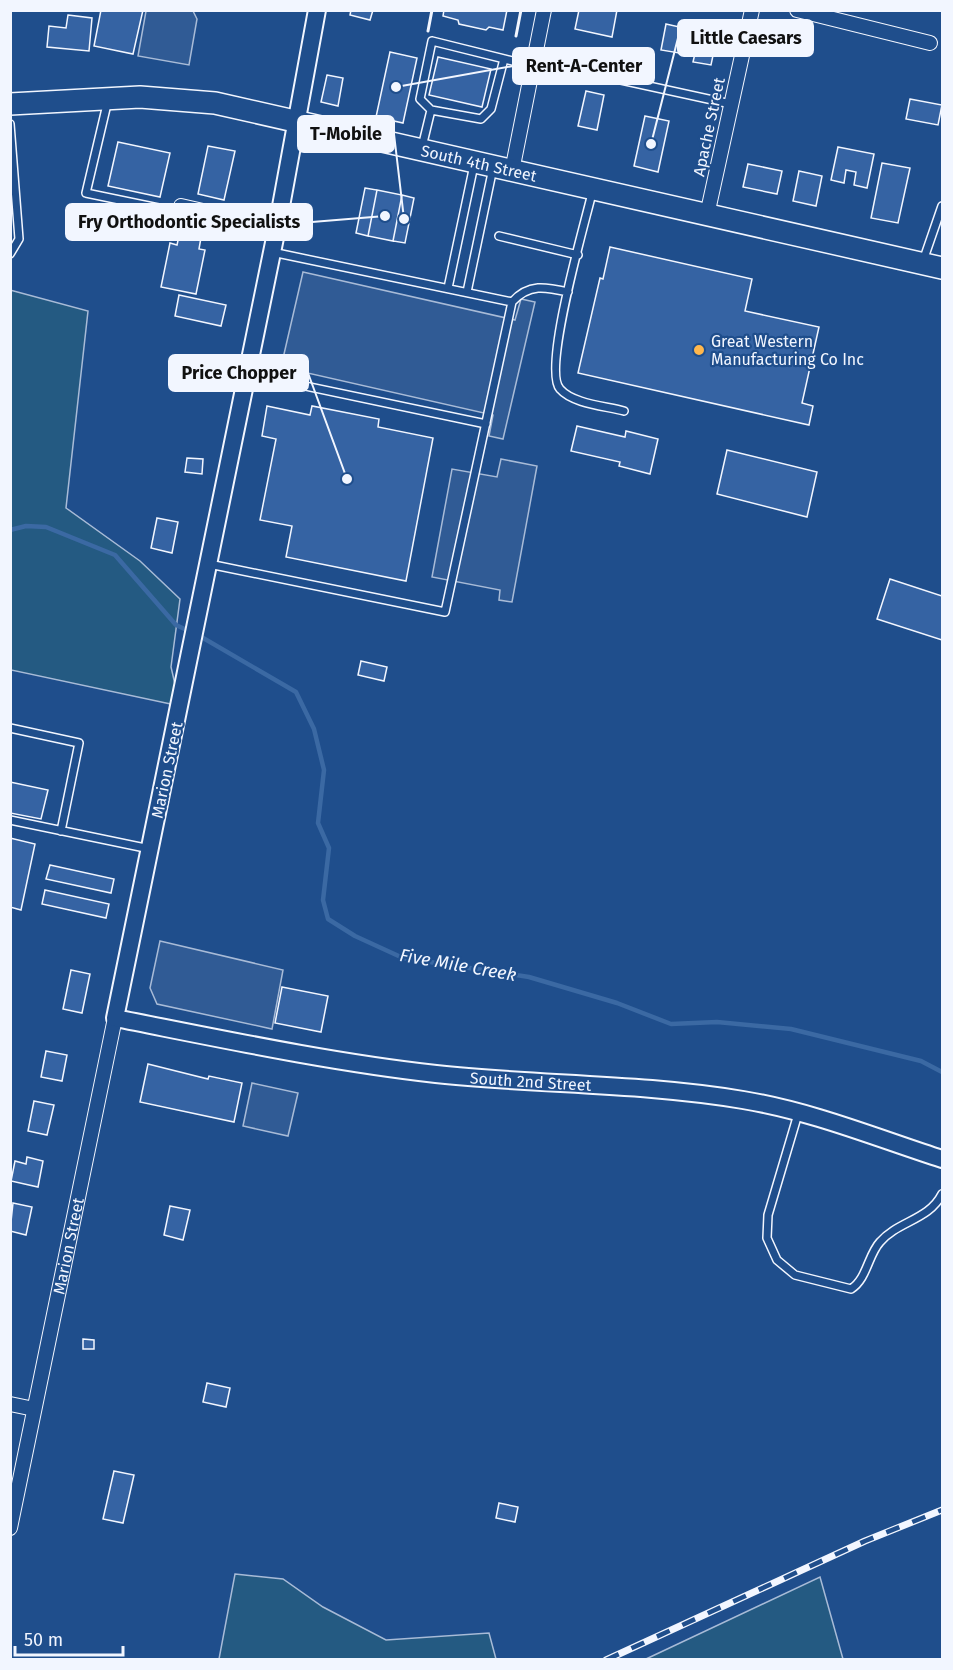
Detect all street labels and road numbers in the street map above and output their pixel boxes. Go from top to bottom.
street label: Apache Street [689,76,729,178]
street label: South 4th Street [419,141,539,185]
street label: Marion Street [147,720,187,820]
street label: South 2nd Street [469,1068,592,1094]
street label: Marion Street [49,1196,87,1296]

